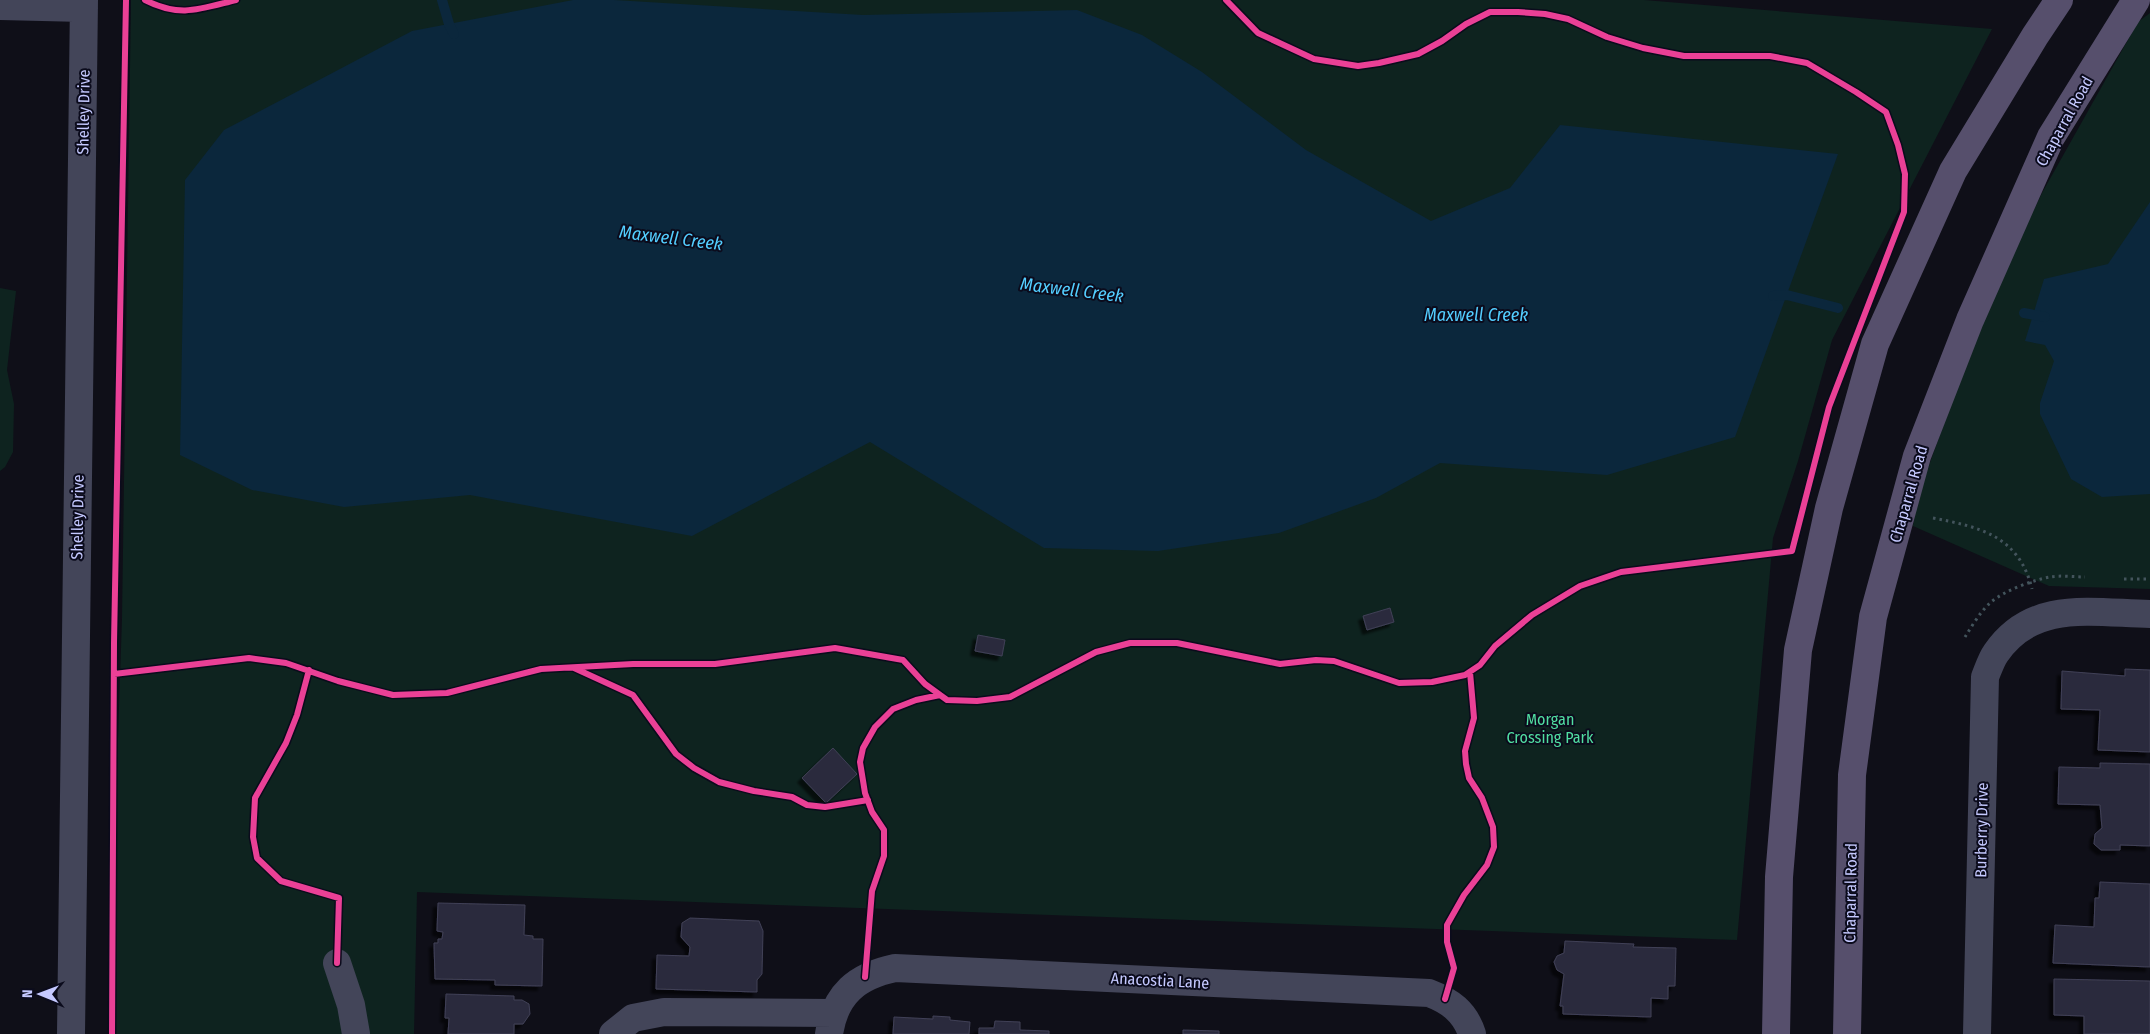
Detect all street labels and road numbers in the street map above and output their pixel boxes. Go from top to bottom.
street label: Shelley Drive [73,69,94,155]
street label: Chaparral Road [2032,73,2097,170]
street label: Chaparral Road [1886,443,1931,545]
street label: Shelley Drive [67,474,88,560]
street label: Burberry Drive [1971,782,1992,878]
street label: Chaparral Road [1840,843,1861,943]
street label: Anacostia Lane [1110,968,1210,993]

